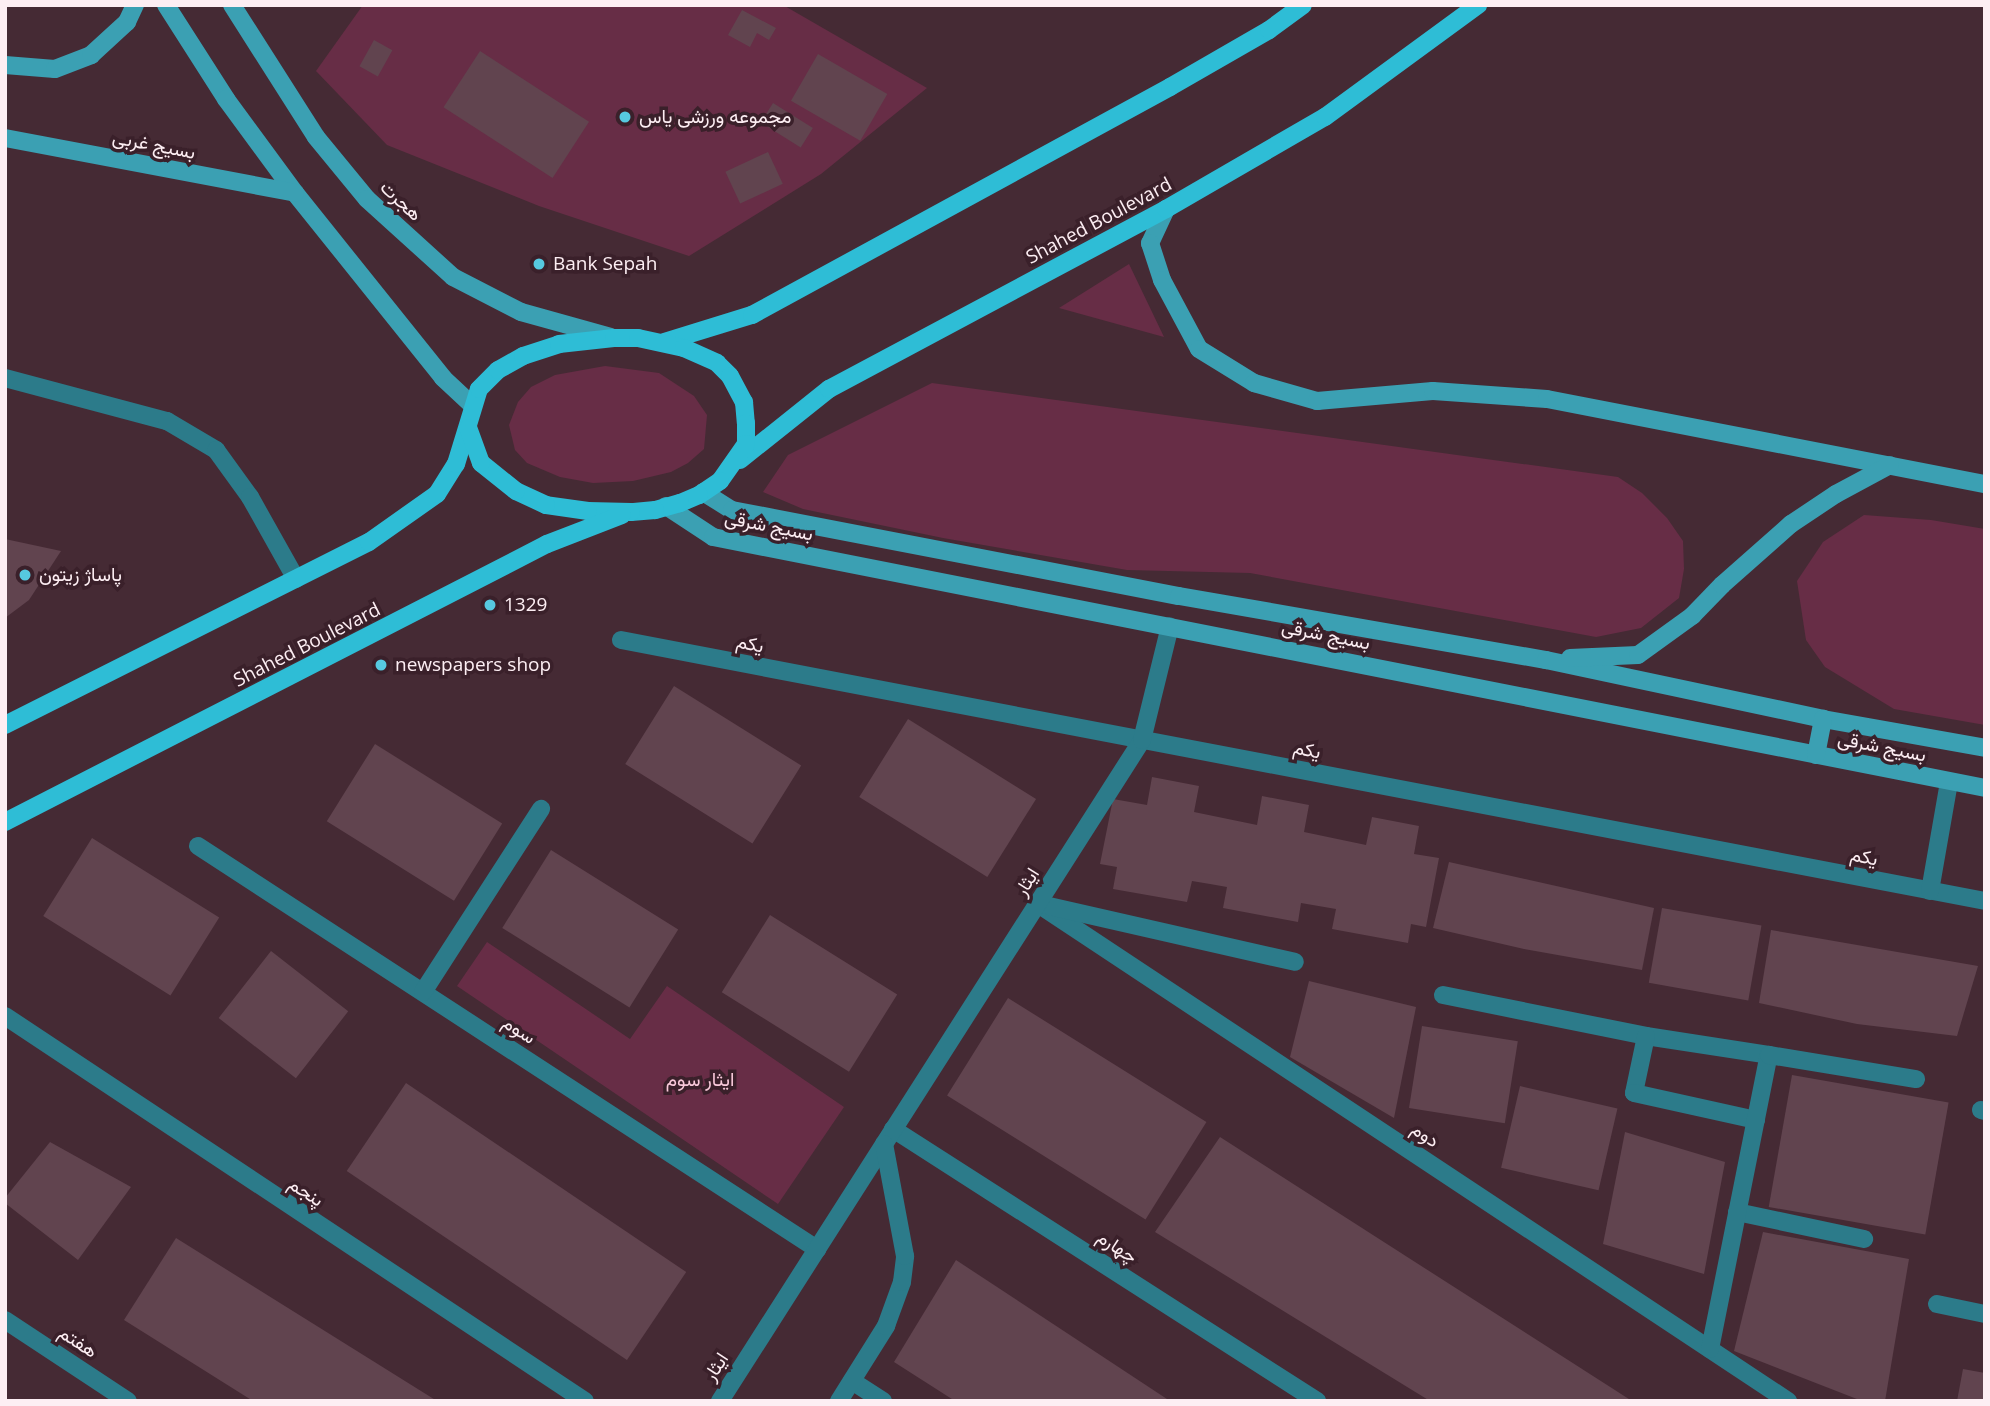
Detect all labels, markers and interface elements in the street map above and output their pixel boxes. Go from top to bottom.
place label: مجموعه ورزشی یاس [639,106,791,128]
marker: مجموعه ورزشی یاس [617,109,633,125]
street label: بسیج غربی [111,126,197,164]
street label: Shahed Boulevard [1022,173,1176,269]
street label: هجرت [375,176,427,226]
place label: Bank Sepah [553,253,657,275]
marker: Bank Sepah [531,256,547,272]
street label: بسیج شرقی [723,506,815,546]
place label: پاساژ زیتون [39,564,122,586]
marker: پاساژ زیتون [17,567,33,583]
place label: 1329 [504,594,547,616]
marker: 1329 [482,597,498,613]
street label: Shahed Boulevard [230,598,384,692]
street label: بسیج شرقی [1280,615,1372,655]
street label: یکم [734,630,766,658]
place label: newspapers shop [395,654,551,676]
marker: newspapers shop [373,657,389,673]
street label: بسیج شرقی [1836,727,1928,767]
street label: یکم [1291,736,1323,764]
street label: یکم [1848,843,1880,871]
street label: ایثار [1010,864,1044,900]
street label: سوم [498,1011,540,1049]
park label: ایثار سوم [666,1069,734,1091]
street label: دوم [1407,1117,1443,1153]
street label: پنجم [284,1172,328,1212]
street label: چهارم [1093,1226,1141,1268]
street label: هفتم [54,1321,102,1363]
street label: ایثار [699,1349,733,1385]

